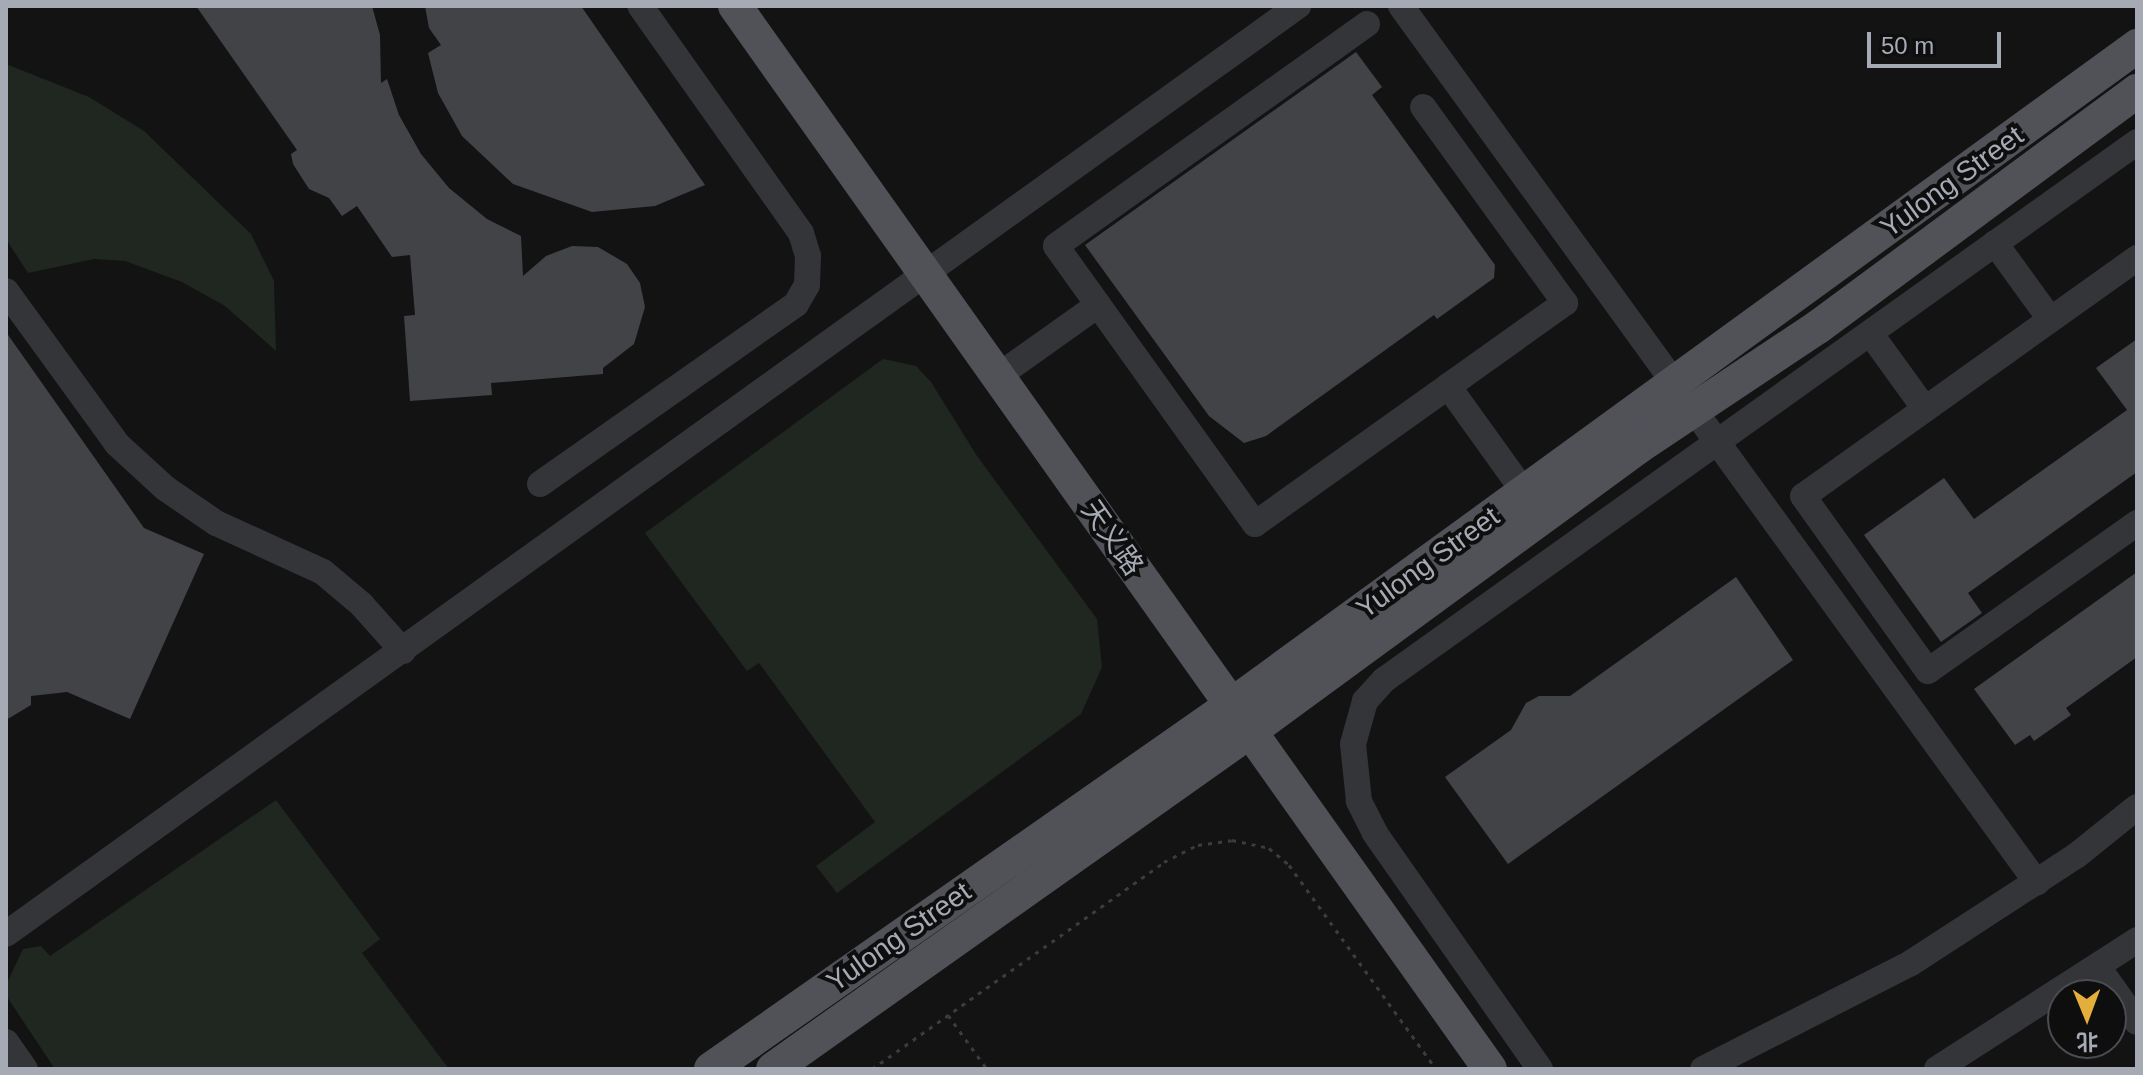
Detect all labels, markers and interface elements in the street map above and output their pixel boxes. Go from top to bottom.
scale bar [1871,16,2005,66]
text: 50 m [1881,32,1934,59]
street label: Yulong Street [1874,119,2030,245]
street label: 天义路 [1074,494,1150,582]
street label: Yulong Street [1350,500,1506,626]
street label: Yulong Street [821,875,977,999]
north arrow [2047,979,2127,1059]
text: 北 [2076,1029,2099,1054]

